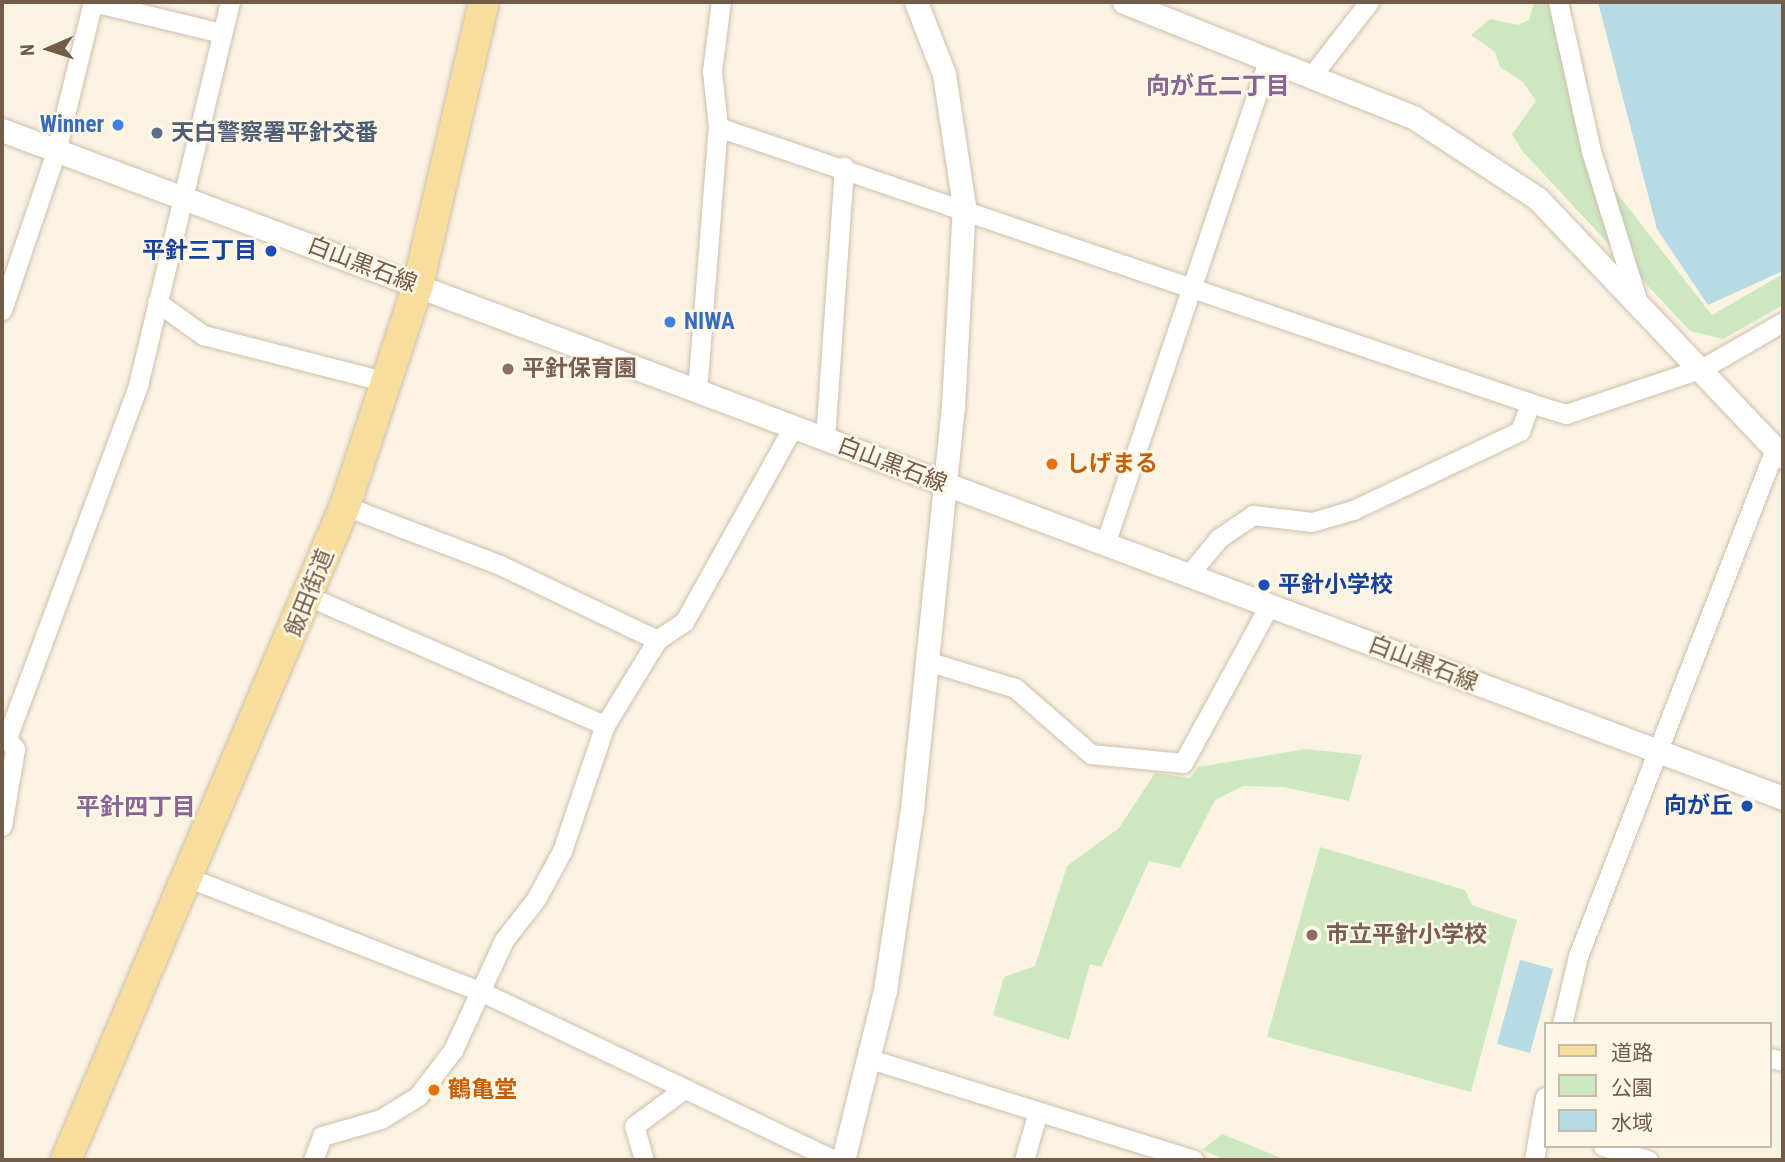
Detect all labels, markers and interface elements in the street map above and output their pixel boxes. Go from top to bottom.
north arrow [14,14,84,84]
text: N [16,44,39,57]
district label: 向が丘二丁目 [1146,73,1290,101]
place label: Winner [40,111,104,139]
marker: Winner [110,117,126,133]
place label: 天白警察署平針交番 [171,119,378,147]
marker: 天白警察署平針交番 [149,125,165,141]
street label: 白山黒石線 [303,232,421,298]
place label: 平針三丁目 [142,237,257,265]
marker: 平針三丁目 [263,243,279,259]
place label: NIWA [684,308,735,336]
marker: NIWA [662,314,678,330]
place label: 平針保育園 [522,355,637,383]
marker: 平針保育園 [500,361,516,377]
street label: 白山黒石線 [833,432,951,498]
place label: しげまる [1066,450,1158,478]
marker: しげまる [1044,456,1060,472]
street label: 飯田街道 [280,545,340,641]
place label: 平針小学校 [1278,571,1393,599]
marker: 平針小学校 [1256,577,1272,593]
street label: 白山黒石線 [1364,631,1482,697]
place label: 向が丘 [1664,792,1733,820]
district label: 平針四丁目 [76,794,196,822]
marker: 向が丘 [1739,798,1755,814]
place label: 市立平針小学校 [1326,921,1487,949]
marker: 市立平針小学校 [1304,927,1320,943]
legend [1544,1022,1771,1148]
text: 道路 [1611,1041,1653,1065]
place label: 鶴亀堂 [448,1076,517,1104]
text: 公園 [1611,1076,1653,1100]
marker: 鶴亀堂 [426,1082,442,1098]
text: 水域 [1611,1111,1653,1135]

